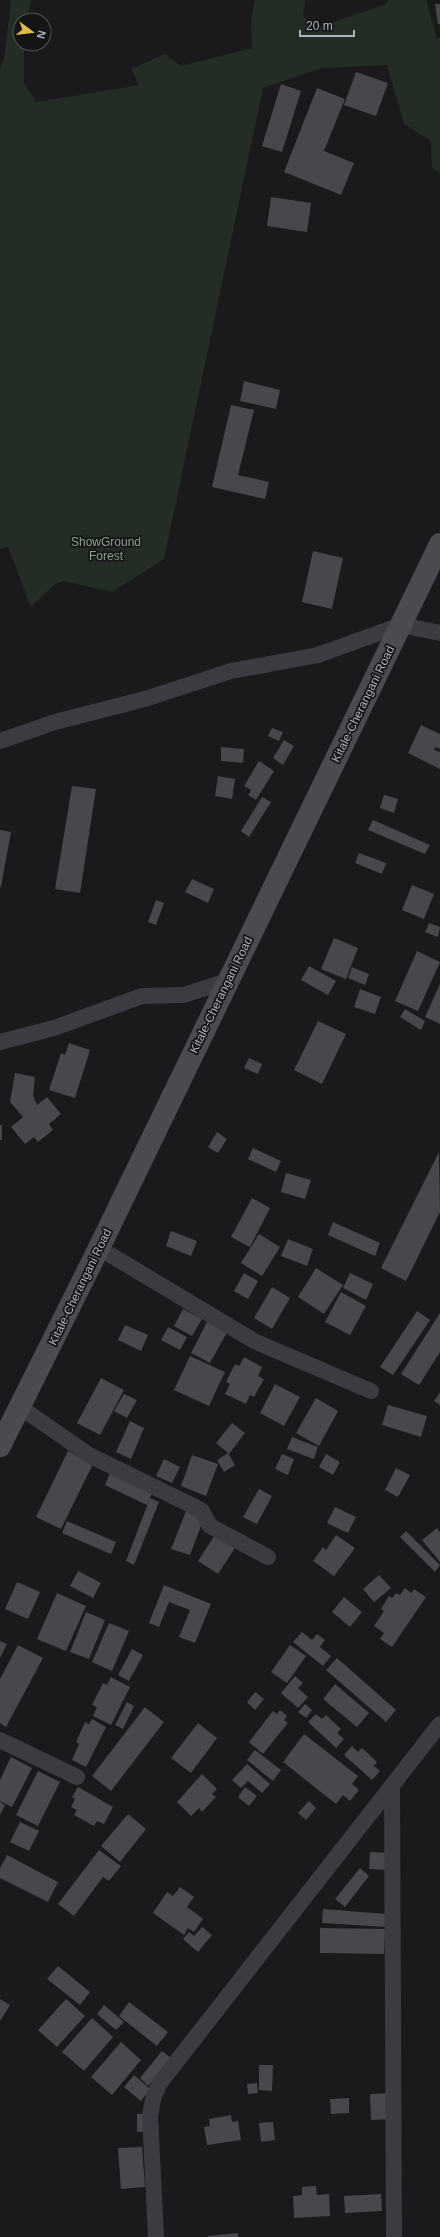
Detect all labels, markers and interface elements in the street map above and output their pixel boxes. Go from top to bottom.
north arrow [12,12,52,52]
scale bar [300,12,354,38]
text: 20 m [306,19,333,33]
text: N [35,29,48,40]
park label: ShowGround Forest [71,535,141,563]
street label: Kitale-Cherangani Road [329,643,397,765]
street label: Kitale-Cherangani Road [187,934,255,1056]
street label: Kitale-Cherangani Road [46,1226,114,1348]

